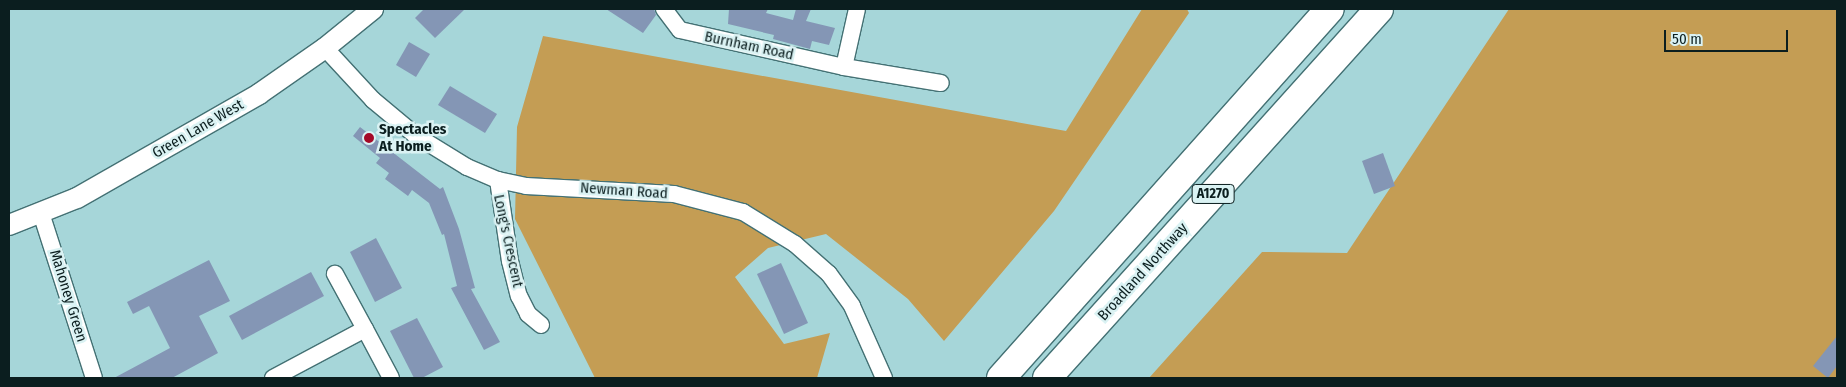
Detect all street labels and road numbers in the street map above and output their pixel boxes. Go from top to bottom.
street label: Burnham Road [703,28,795,64]
street label: Green Lane West [149,96,247,162]
street label: Newman Road [580,179,668,203]
road number: A1270 [1190,182,1236,205]
street label: Long's Crescent [489,193,527,289]
street label: Broadland Northway [1094,219,1192,325]
street label: Mahoney Green [45,248,91,344]

